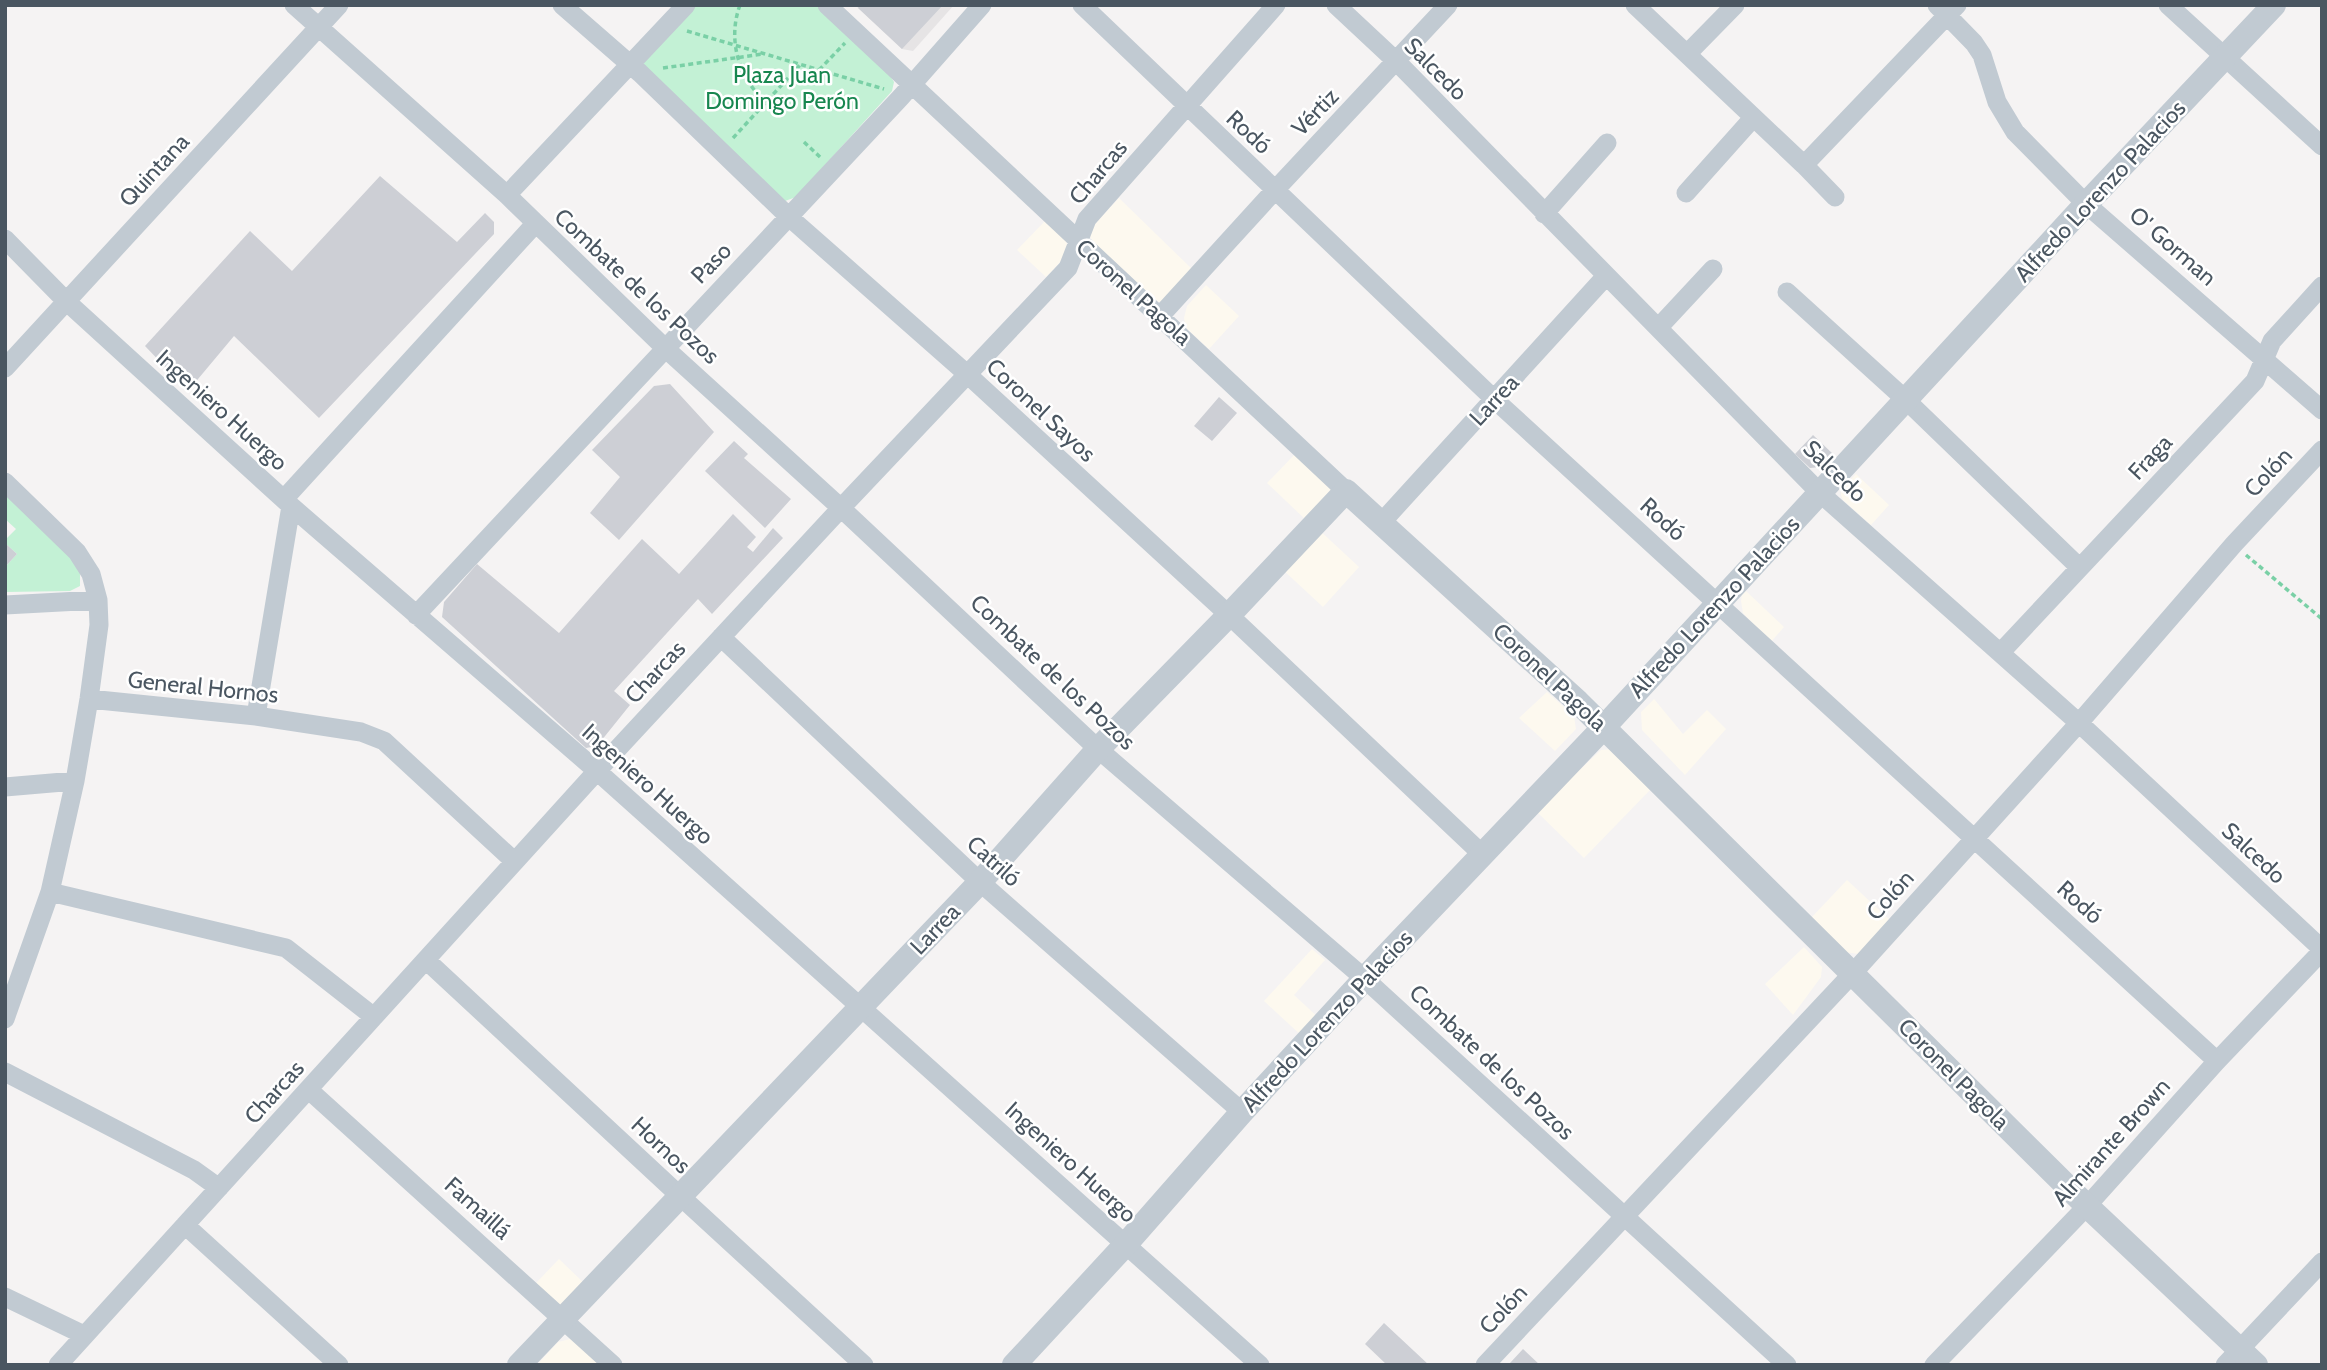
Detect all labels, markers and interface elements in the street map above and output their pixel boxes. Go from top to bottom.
street label: Salcedo [1399,32,1473,106]
park label: Plaza Juan Domingo Perón [705,61,859,115]
street label: Vértiz [1286,82,1344,142]
street label: Alfredo Lorenzo Palacios [2009,94,2191,288]
street label: Rodó [1221,104,1277,160]
street label: Quintana [113,128,195,212]
street label: Charcas [1063,134,1133,210]
street label: O' Gorman [2124,201,2222,291]
street label: Combate de los Pozos [549,202,725,370]
street label: Coronel Pagola [1070,233,1198,351]
street label: Paso [685,237,737,289]
street label: Ingeniero Huergo [151,344,293,476]
street label: Coronel Sayos [981,352,1101,468]
street label: Larrea [1463,369,1525,431]
street label: Fraga [2122,429,2178,485]
street label: Salcedo [1797,434,1873,508]
street label: Colón [2238,441,2298,503]
street label: Rodó [1634,491,1692,547]
street label: Alfredo Lorenzo Palacios [1623,510,1805,704]
street label: Combate de los Pozos [965,588,1141,756]
street label: Coronel Pagola [1487,617,1613,737]
street label: Charcas [619,635,691,709]
street label: General Hornos [126,665,280,709]
street label: Ingeniero Huergo [577,718,719,850]
street label: Salcedo [2216,816,2292,890]
street label: Catriló [961,830,1027,892]
street label: Colón [1860,864,1920,926]
street label: Rodó [2051,874,2109,930]
street label: Larrea [904,898,966,960]
street label: Alfredo Lorenzo Palacios [1236,924,1418,1118]
street label: Combate de los Pozos [1404,978,1580,1146]
street label: Coronel Pagola [1893,1013,2015,1135]
street label: Charcas [238,1055,310,1129]
street label: Almirante Brown [2046,1072,2176,1212]
street label: Ingeniero Huergo [1000,1096,1142,1228]
street label: Hornos [626,1111,696,1179]
street label: Famaillá [439,1171,517,1245]
street label: Colón [1473,1278,1533,1340]

